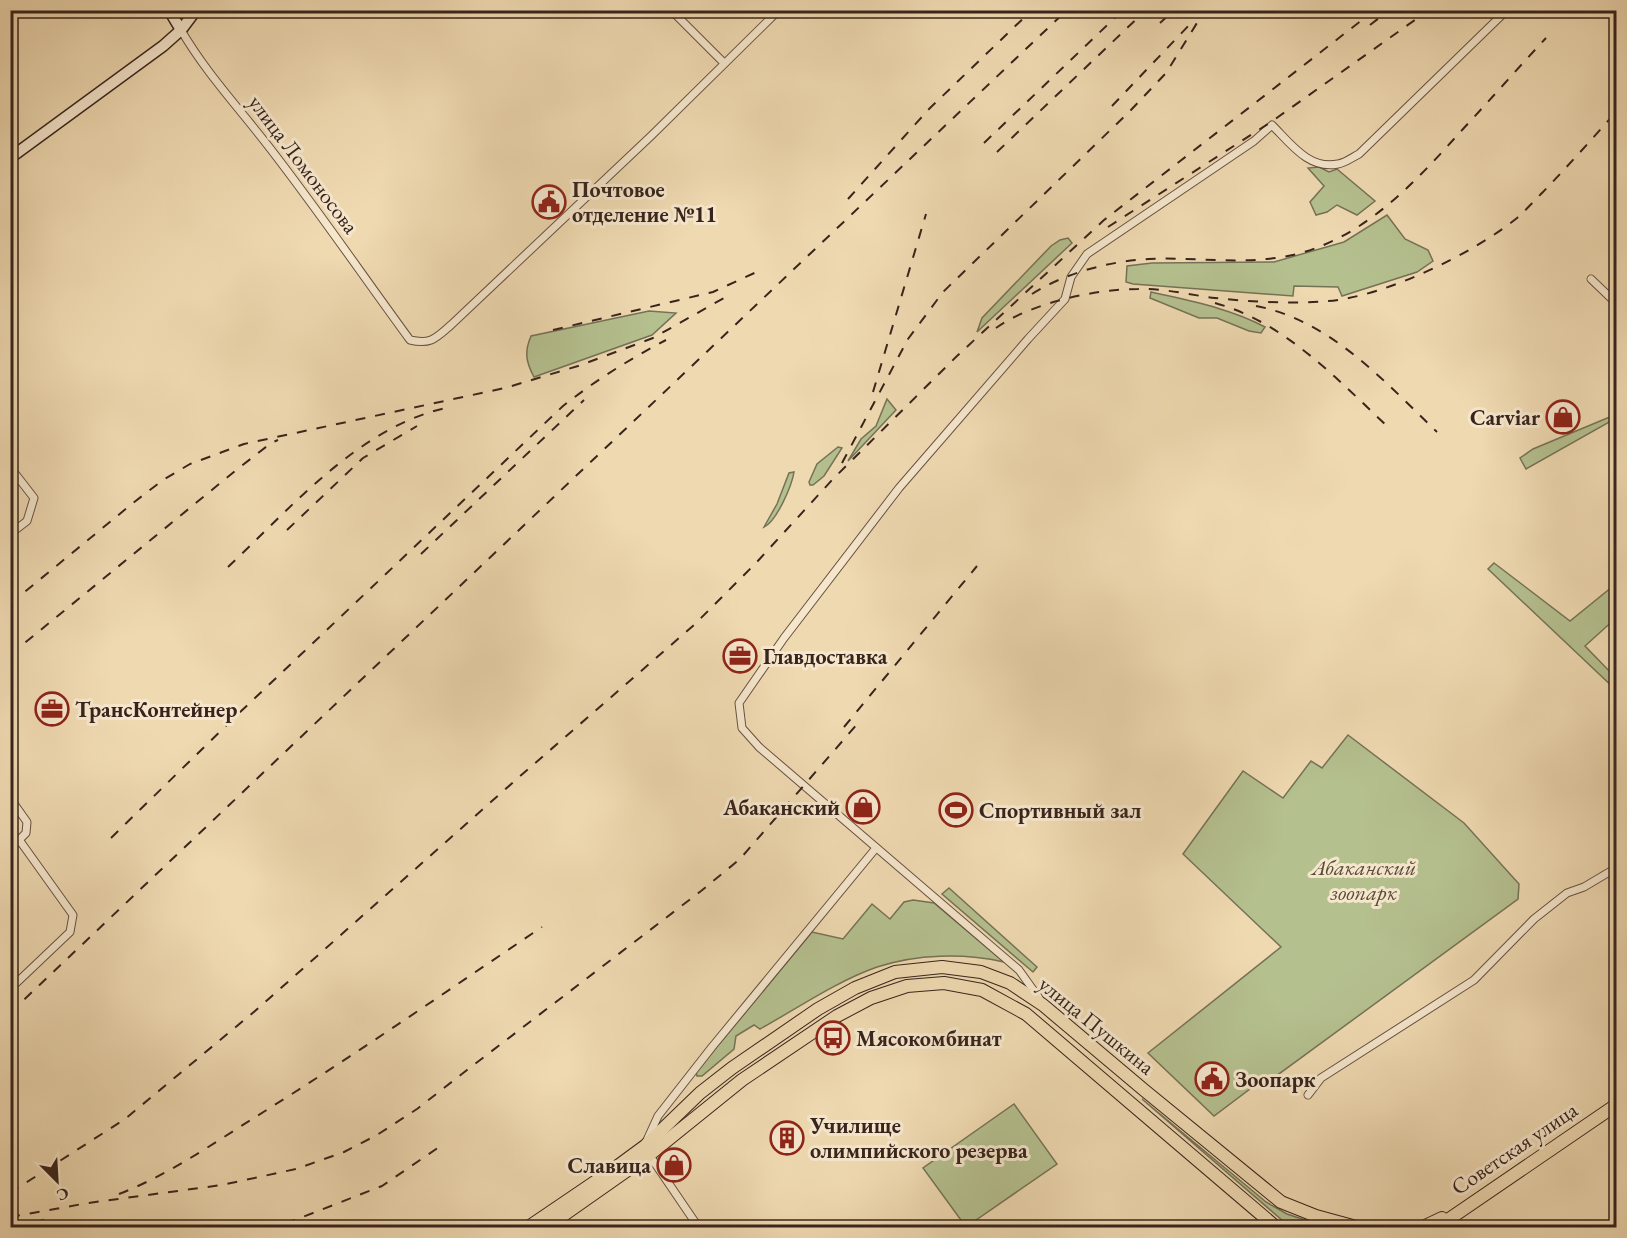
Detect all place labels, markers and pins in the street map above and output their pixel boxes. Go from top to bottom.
place label: Почтовое отделение №11 [572,175,717,229]
public building icon: Почтовое отделение №11 [531,184,567,220]
shop icon: Carviar [1545,399,1581,435]
place label: Carviar [1470,403,1541,432]
office icon: Главдоставка [722,638,758,674]
place label: Главдоставка [763,642,888,671]
office icon: ТрансКонтейнер [34,691,70,727]
place label: ТрансКонтейнер [75,695,237,724]
shop icon: Абаканский [845,789,881,825]
sports icon: Спортивный зал [938,792,974,828]
place label: Абаканский [722,793,840,822]
place label: Спортивный зал [979,796,1141,825]
bus stop icon: Мясокомбинат [815,1020,851,1056]
place label: Мясокомбинат [856,1024,1002,1053]
public building icon: Зоопарк [1194,1061,1230,1097]
place label: Зоопарк [1235,1065,1317,1094]
place label: Училище олимпийского резерва [809,1111,1028,1165]
building icon: Училище олимпийского резерва [769,1120,805,1156]
shop icon: Славица [656,1147,692,1183]
place label: Славица [568,1151,651,1180]

